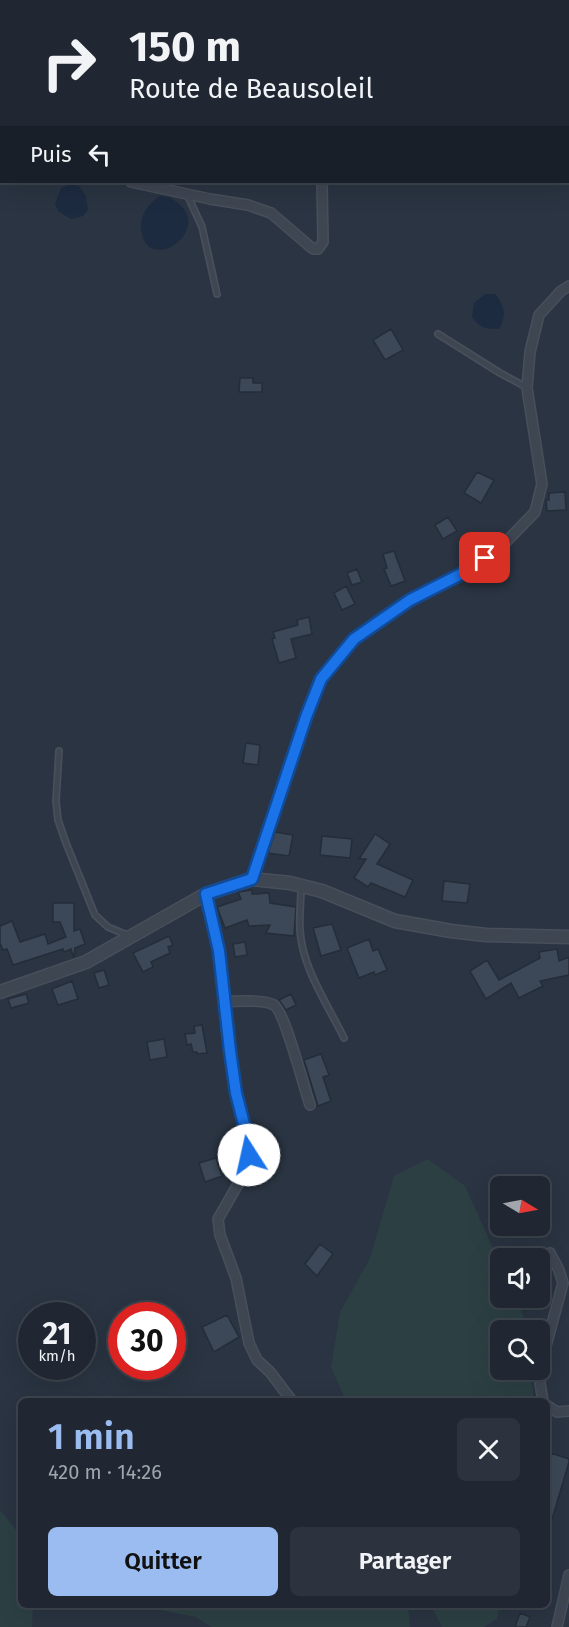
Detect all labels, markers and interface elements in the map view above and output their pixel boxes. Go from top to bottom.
text: 150 m [129,22,241,72]
icon: right [30,24,108,102]
text: Route de Beausoleil [129,73,373,105]
icon: left [83,138,116,171]
text: Puis [30,141,71,168]
pin [459,532,510,583]
icon: arrive [468,541,501,574]
position arrow [217,1123,281,1187]
north arrow [490,1176,550,1236]
map controls [490,1176,550,1380]
button: sound [490,1248,550,1308]
speed limit sign: 30 [108,1302,186,1380]
text: 21 [43,1316,71,1352]
button: search [490,1320,550,1380]
text: km/h [38,1347,76,1365]
text: 1 min [48,1415,135,1459]
button: close [457,1418,520,1481]
text: 420 m · 14:26 [48,1460,162,1484]
button: Quitter [48,1527,278,1596]
button: Partager [290,1527,520,1596]

